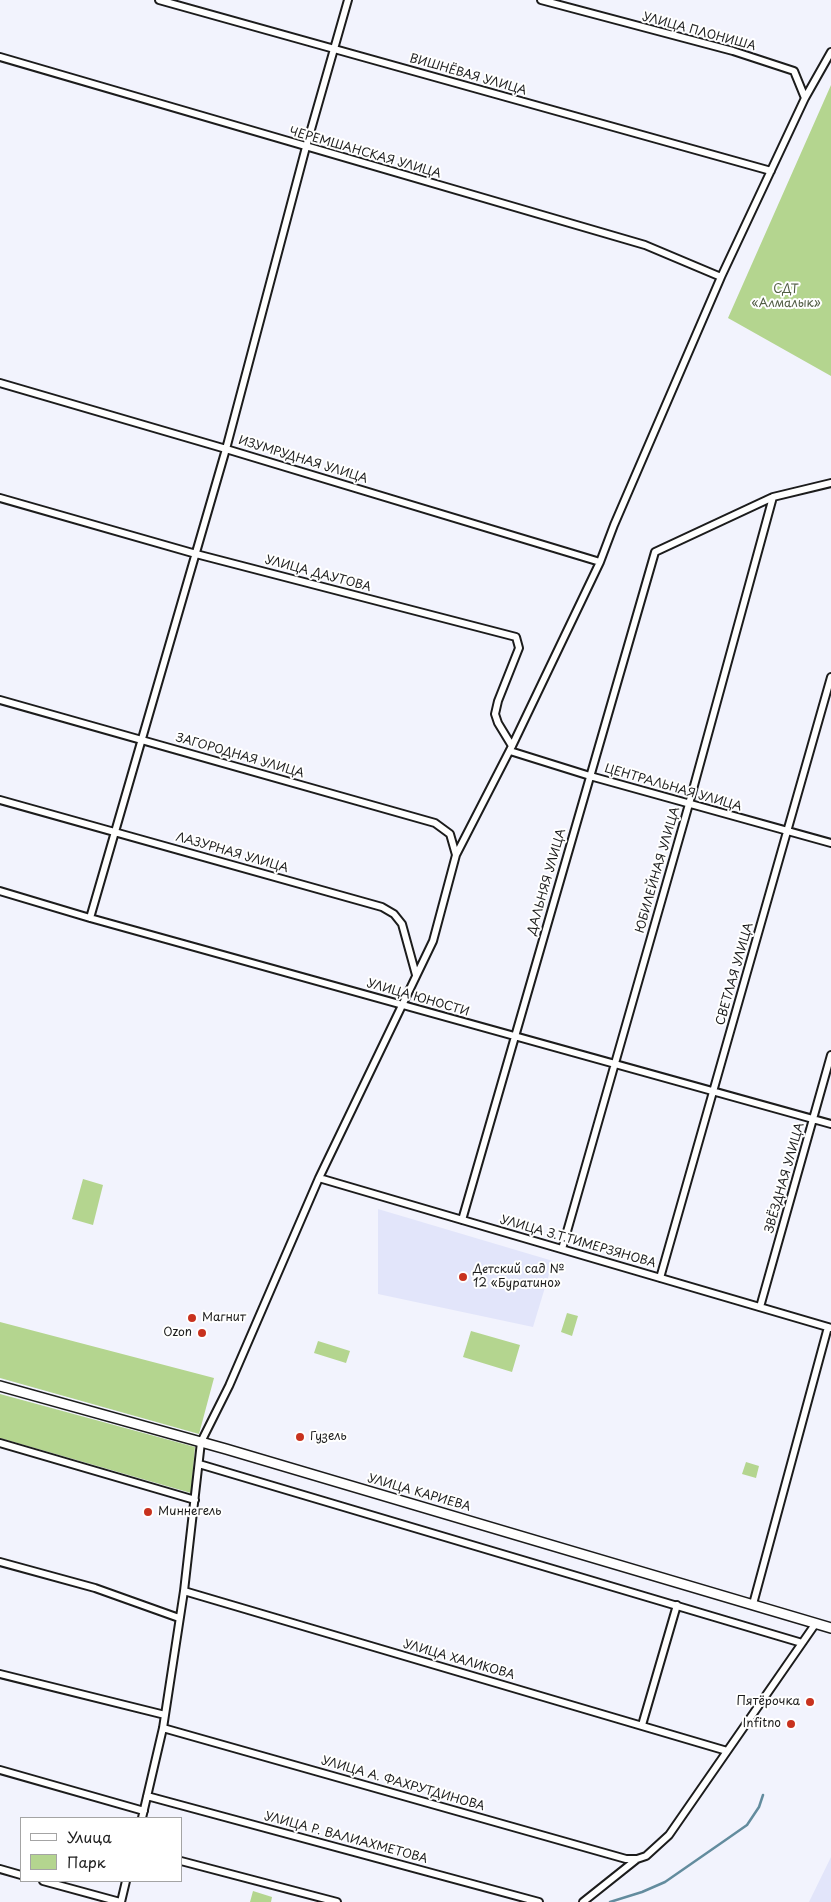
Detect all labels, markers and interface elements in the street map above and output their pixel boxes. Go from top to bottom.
street label: УЛИЦА ПЛОНИША [641,10,757,54]
street label: ВИШНЁВАЯ УЛИЦА [408,51,528,99]
street label: ЧЕРЕМШАНСКАЯ УЛИЦА [287,124,443,182]
park label: СДТ «Алмалык» [751,283,821,311]
street label: ИЗУМРУДНАЯ УЛИЦА [237,433,369,487]
street label: УЛИЦА ДАУТОВА [263,553,373,595]
street label: ЗАГОРОДНАЯ УЛИЦА [174,731,306,781]
street label: ЦЕНТРАЛЬНАЯ УЛИЦА [603,761,743,815]
street label: ЮБИЛЕЙНАЯ УЛИЦА [633,805,683,935]
street label: ДАЛЬНЯЯ УЛИЦА [525,827,569,937]
street label: ЛАЗУРНАЯ УЛИЦА [174,830,290,876]
street label: СВЕТЛАЯ УЛИЦА [713,921,757,1027]
street label: УЛИЦА ЮНОСТИ [365,976,471,1020]
street label: ЗВЁЗДНАЯ УЛИЦА [762,1121,808,1235]
street label: УЛИЦА З.Т.ТИМЕРЗЯНОВА [499,1213,657,1271]
place label: Детский сад № 12 «Буратино» [473,1263,564,1291]
marker: Детский сад № 12 «Буратино» [457,1271,469,1283]
place label: Магнит [202,1311,246,1325]
marker: Магнит [186,1312,198,1324]
place label: Ozon [163,1326,192,1340]
marker: Ozon [196,1327,208,1339]
place label: Гузель [310,1430,347,1444]
marker: Гузель [294,1431,306,1443]
street label: УЛИЦА КАРИЕВА [366,1471,472,1515]
place label: Миннегель [158,1505,221,1519]
marker: Миннегель [142,1506,154,1518]
street label: УЛИЦА ХАЛИКОВА [402,1637,516,1683]
place label: Пятёрочка [737,1695,800,1709]
marker: Пятёрочка [804,1696,816,1708]
place label: Infitno [743,1717,781,1731]
marker: Infitno [785,1718,797,1730]
street label: УЛИЦА А. ФАХРУТДИНОВА [320,1754,486,1814]
street label: УЛИЦА Р. ВАЛИАХМЕТОВА [263,1809,429,1867]
legend [20,1817,182,1882]
text: Улица [67,1825,112,1848]
text: Парк [67,1850,106,1873]

